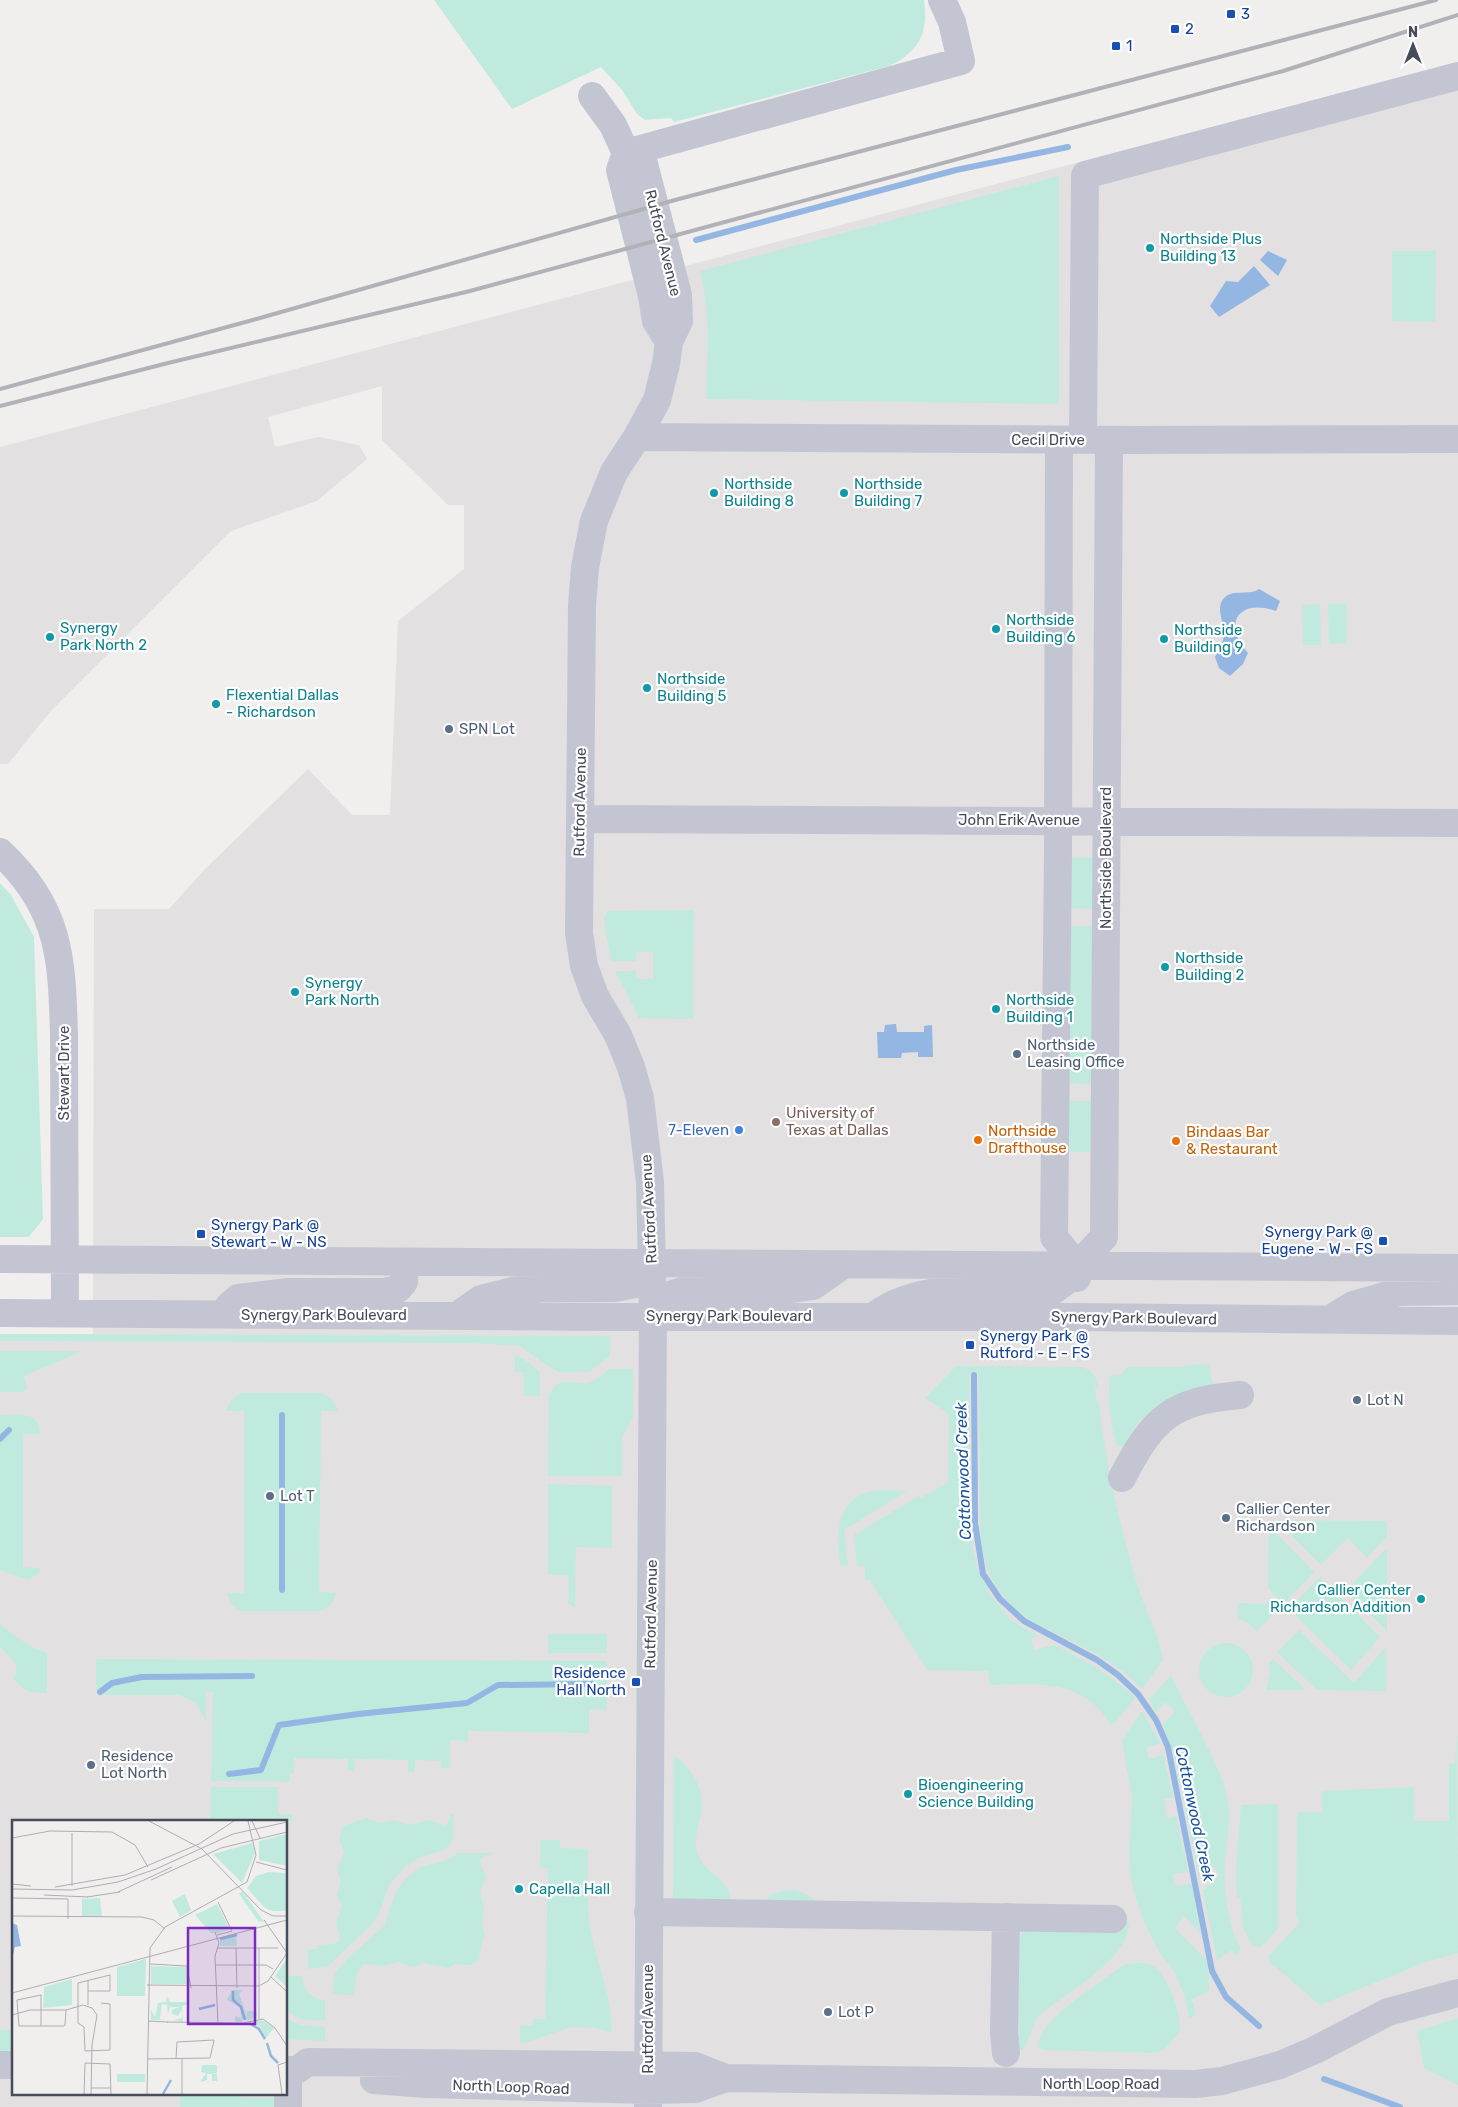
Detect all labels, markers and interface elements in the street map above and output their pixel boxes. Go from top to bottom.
place label: 3 [1241,5,1250,23]
marker: 3 [1225,8,1237,20]
place label: 2 [1185,20,1194,38]
north arrow [1388,20,1438,70]
marker: 2 [1169,23,1181,35]
text: N [1408,24,1418,41]
place label: 1 [1126,37,1132,55]
marker: 1 [1110,40,1122,52]
street label: Rutford Avenue [641,188,685,298]
place label: Northside Plus Building 13 [1160,230,1262,265]
marker: Northside Plus Building 13 [1144,242,1156,254]
street label: Cecil Drive [1011,431,1085,449]
place label: Northside Building 8 [724,475,794,510]
place label: Northside Building 7 [854,475,923,510]
marker: Northside Building 8 [708,487,720,499]
marker: Northside Building 7 [838,487,850,499]
place label: Northside Building 6 [1006,611,1076,646]
place label: Synergy Park North 2 [60,619,147,654]
place label: Northside Building 9 [1174,621,1244,656]
marker: Northside Building 6 [990,623,1002,635]
marker: Synergy Park North 2 [44,631,56,643]
marker: Northside Building 9 [1158,633,1170,645]
place label: Northside Building 5 [657,670,727,705]
marker: Northside Building 5 [641,682,653,694]
place label: Flexential Dallas - Richardson [226,686,339,721]
marker: Flexential Dallas - Richardson [210,698,222,710]
place label: SPN Lot [459,720,515,738]
marker: SPN Lot [443,723,455,735]
street label: Rutford Avenue [570,747,590,857]
street label: Northside Boulevard [1097,787,1115,929]
street label: John Erik Avenue [958,811,1080,829]
place label: Northside Building 2 [1175,949,1245,984]
marker: Northside Building 2 [1159,961,1171,973]
place label: Synergy Park North [305,974,379,1009]
marker: Synergy Park North [289,986,301,998]
place label: Northside Building 1 [1006,991,1074,1026]
marker: Northside Building 1 [990,1003,1002,1015]
street label: Stewart Drive [55,1026,73,1120]
place label: Northside Leasing Office [1027,1036,1125,1071]
marker: Northside Leasing Office [1011,1048,1023,1060]
place label: University of Texas at Dallas [786,1104,889,1139]
marker: University of Texas at Dallas [770,1116,782,1128]
place label: 7-Eleven [668,1121,729,1139]
place label: Northside Drafthouse [988,1122,1067,1157]
place label: Bindaas Bar & Restaurant [1186,1123,1278,1158]
marker: 7-Eleven [733,1124,745,1136]
marker: Northside Drafthouse [972,1134,984,1146]
marker: Bindaas Bar & Restaurant [1170,1135,1182,1147]
street label: Rutford Avenue [637,1154,661,1264]
place label: Synergy Park @ Stewart - W - NS [211,1216,327,1251]
place label: Synergy Park @ Eugene - W - FS [1261,1223,1373,1258]
marker: Synergy Park @ Stewart - W - NS [195,1228,207,1240]
marker: Synergy Park @ Eugene - W - FS [1377,1235,1389,1247]
street label: Synergy Park Boulevard [241,1306,407,1324]
street label: Synergy Park Boulevard [646,1307,812,1325]
street label: Synergy Park Boulevard [1051,1308,1217,1328]
place label: Synergy Park @ Rutford - E - FS [980,1327,1090,1362]
marker: Synergy Park @ Rutford - E - FS [964,1339,976,1351]
place label: Lot N [1367,1391,1404,1409]
marker: Lot N [1351,1394,1363,1406]
water label: Cottonwood Creek [951,1401,975,1540]
place label: Lot T [280,1487,315,1505]
marker: Lot T [264,1490,276,1502]
place label: Callier Center Richardson [1236,1500,1330,1535]
marker: Callier Center Richardson [1220,1512,1232,1524]
street label: Rutford Avenue [641,1559,661,1669]
place label: Callier Center Richardson Addition [1270,1581,1411,1616]
marker: Callier Center Richardson Addition [1415,1593,1427,1605]
place label: Residence Hall North [553,1664,626,1699]
marker: Residence Hall North [630,1676,642,1688]
water label: Cottonwood Creek [1171,1745,1219,1884]
place label: Residence Lot North [101,1747,174,1782]
marker: Residence Lot North [85,1759,97,1771]
place label: Bioengineering Science Building [918,1776,1034,1811]
marker: Bioengineering Science Building [902,1788,914,1800]
inset map [12,1820,288,2094]
place label: Capella Hall [529,1880,610,1898]
marker: Capella Hall [513,1883,525,1895]
street label: Rutford Avenue [639,1964,657,2074]
place label: Lot P [838,2003,874,2021]
marker: Lot P [822,2006,834,2018]
street label: North Loop Road [1042,2075,1160,2093]
street label: North Loop Road [452,2076,570,2098]

